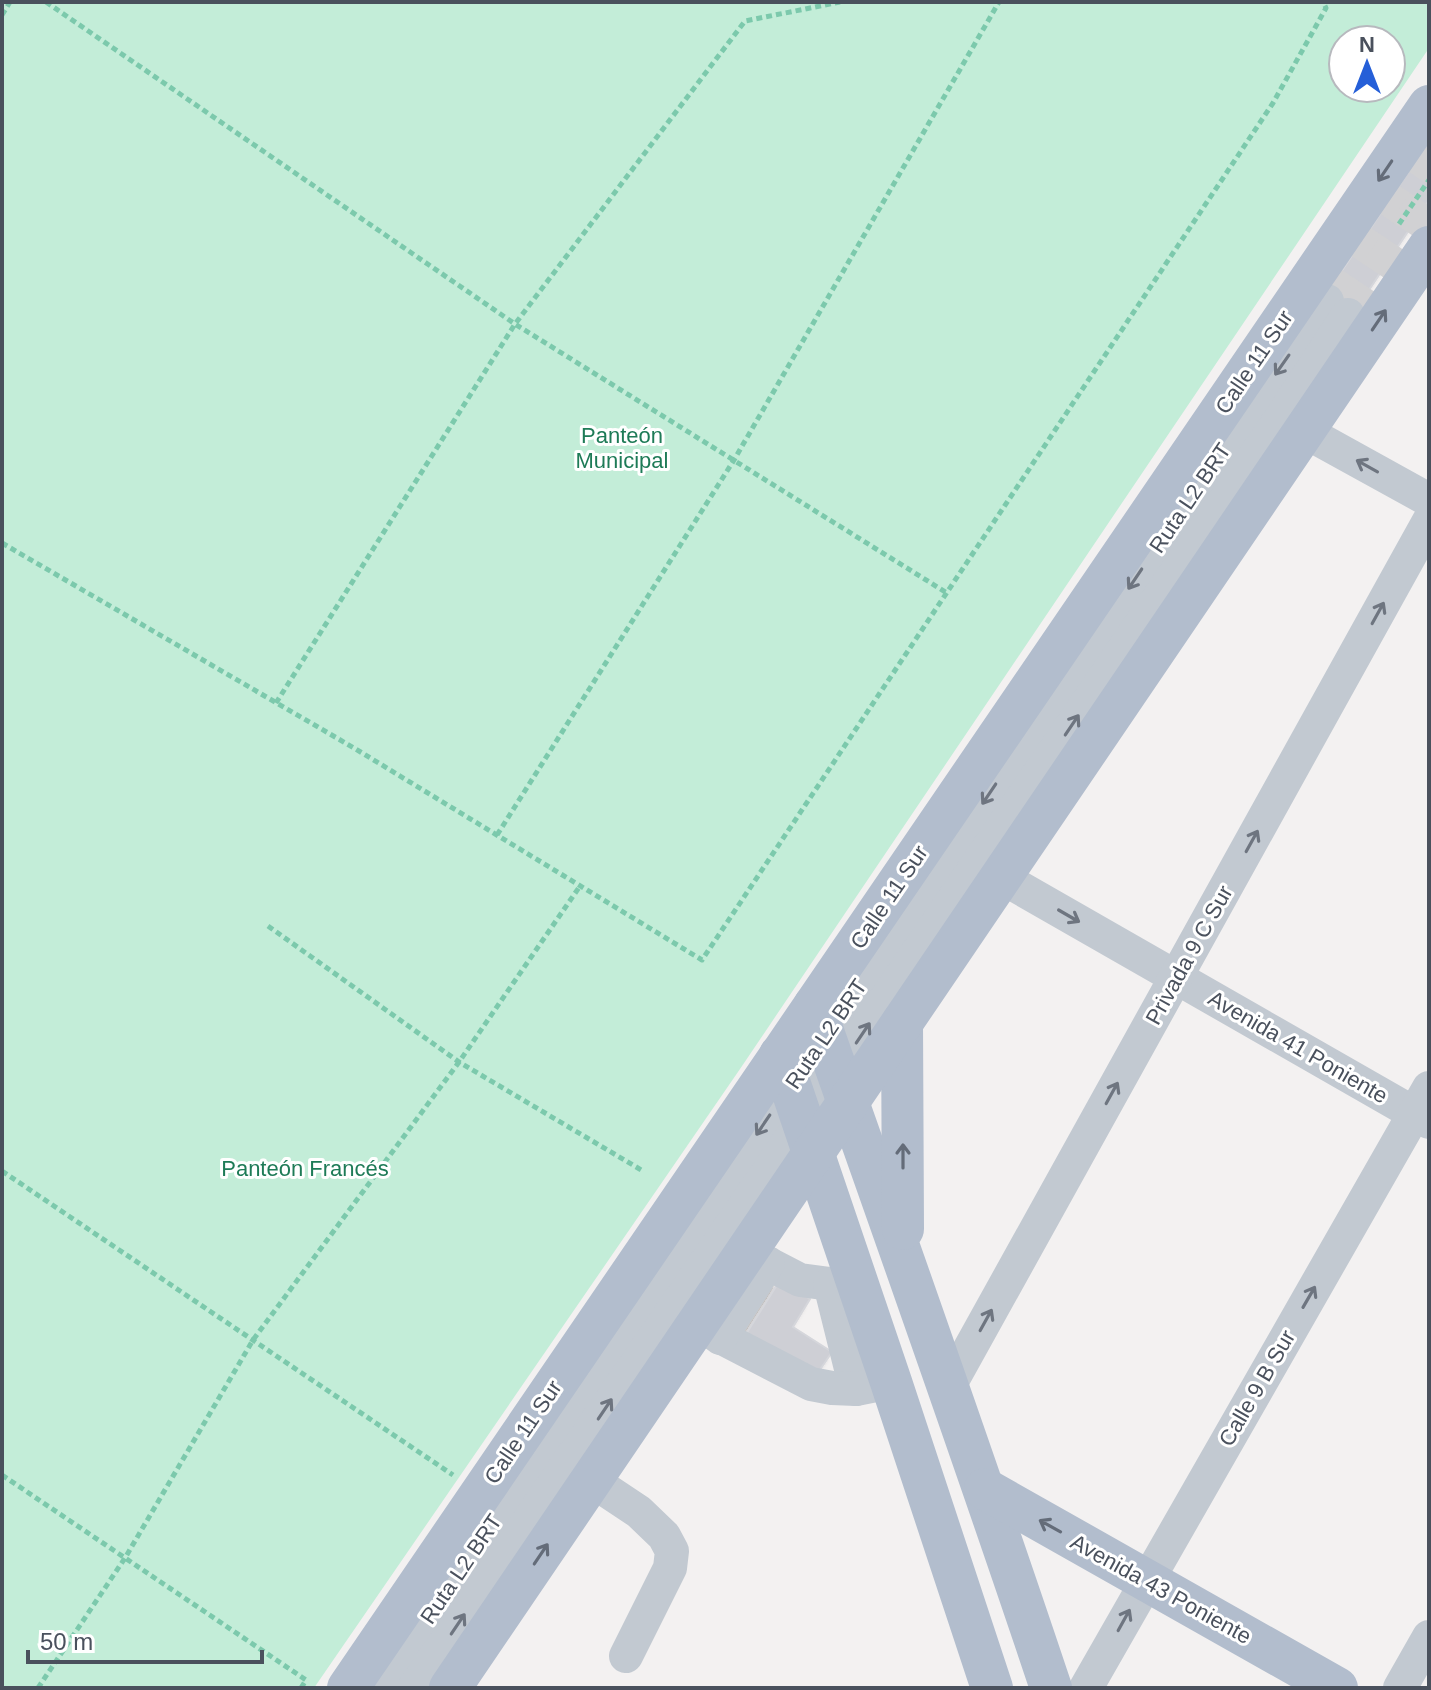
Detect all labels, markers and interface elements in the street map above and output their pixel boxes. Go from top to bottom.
north arrow [1327,24,1407,104]
text: N [1359,32,1375,57]
one-way arrow [1377,159,1393,181]
street label: Calle 11 Sur [1210,306,1298,418]
one-way arrow [1371,310,1387,332]
one-way arrow [1274,353,1290,375]
park label: Panteón Municipal [576,423,668,473]
street label: Ruta L2 BRT [1144,438,1236,558]
one-way arrow [1355,457,1379,473]
one-way arrow [1127,568,1143,590]
one-way arrow [1371,602,1386,626]
one-way arrow [1064,715,1080,737]
one-way arrow [981,783,997,805]
one-way arrow [1245,829,1260,853]
street label: Calle 11 Sur [845,841,933,953]
street label: Privada 9 C Sur [1140,881,1238,1029]
one-way arrow [1056,909,1080,924]
street label: Ruta L2 BRT [780,974,872,1094]
street label: Avenida 41 Poniente [1204,986,1392,1108]
one-way arrow [855,1022,871,1045]
one-way arrow [1105,1081,1120,1105]
one-way arrow [755,1113,772,1135]
one-way arrow [895,1143,911,1170]
park label: Panteón Francés [221,1156,389,1181]
one-way arrow [1302,1286,1317,1310]
one-way arrow [978,1309,994,1332]
street label: Calle 9 B Sur [1214,1326,1300,1450]
street label: Calle 11 Sur [479,1376,567,1488]
one-way arrow [597,1399,614,1421]
street label: Ruta L2 BRT [415,1509,507,1629]
one-way arrow [1039,1518,1062,1534]
street label: Avenida 43 Poniente [1066,1529,1256,1649]
one-way arrow [533,1543,549,1566]
one-way arrow [1116,1609,1132,1632]
one-way arrow [450,1613,466,1635]
scale bar [28,1614,262,1664]
text: 50 m [40,1628,93,1655]

